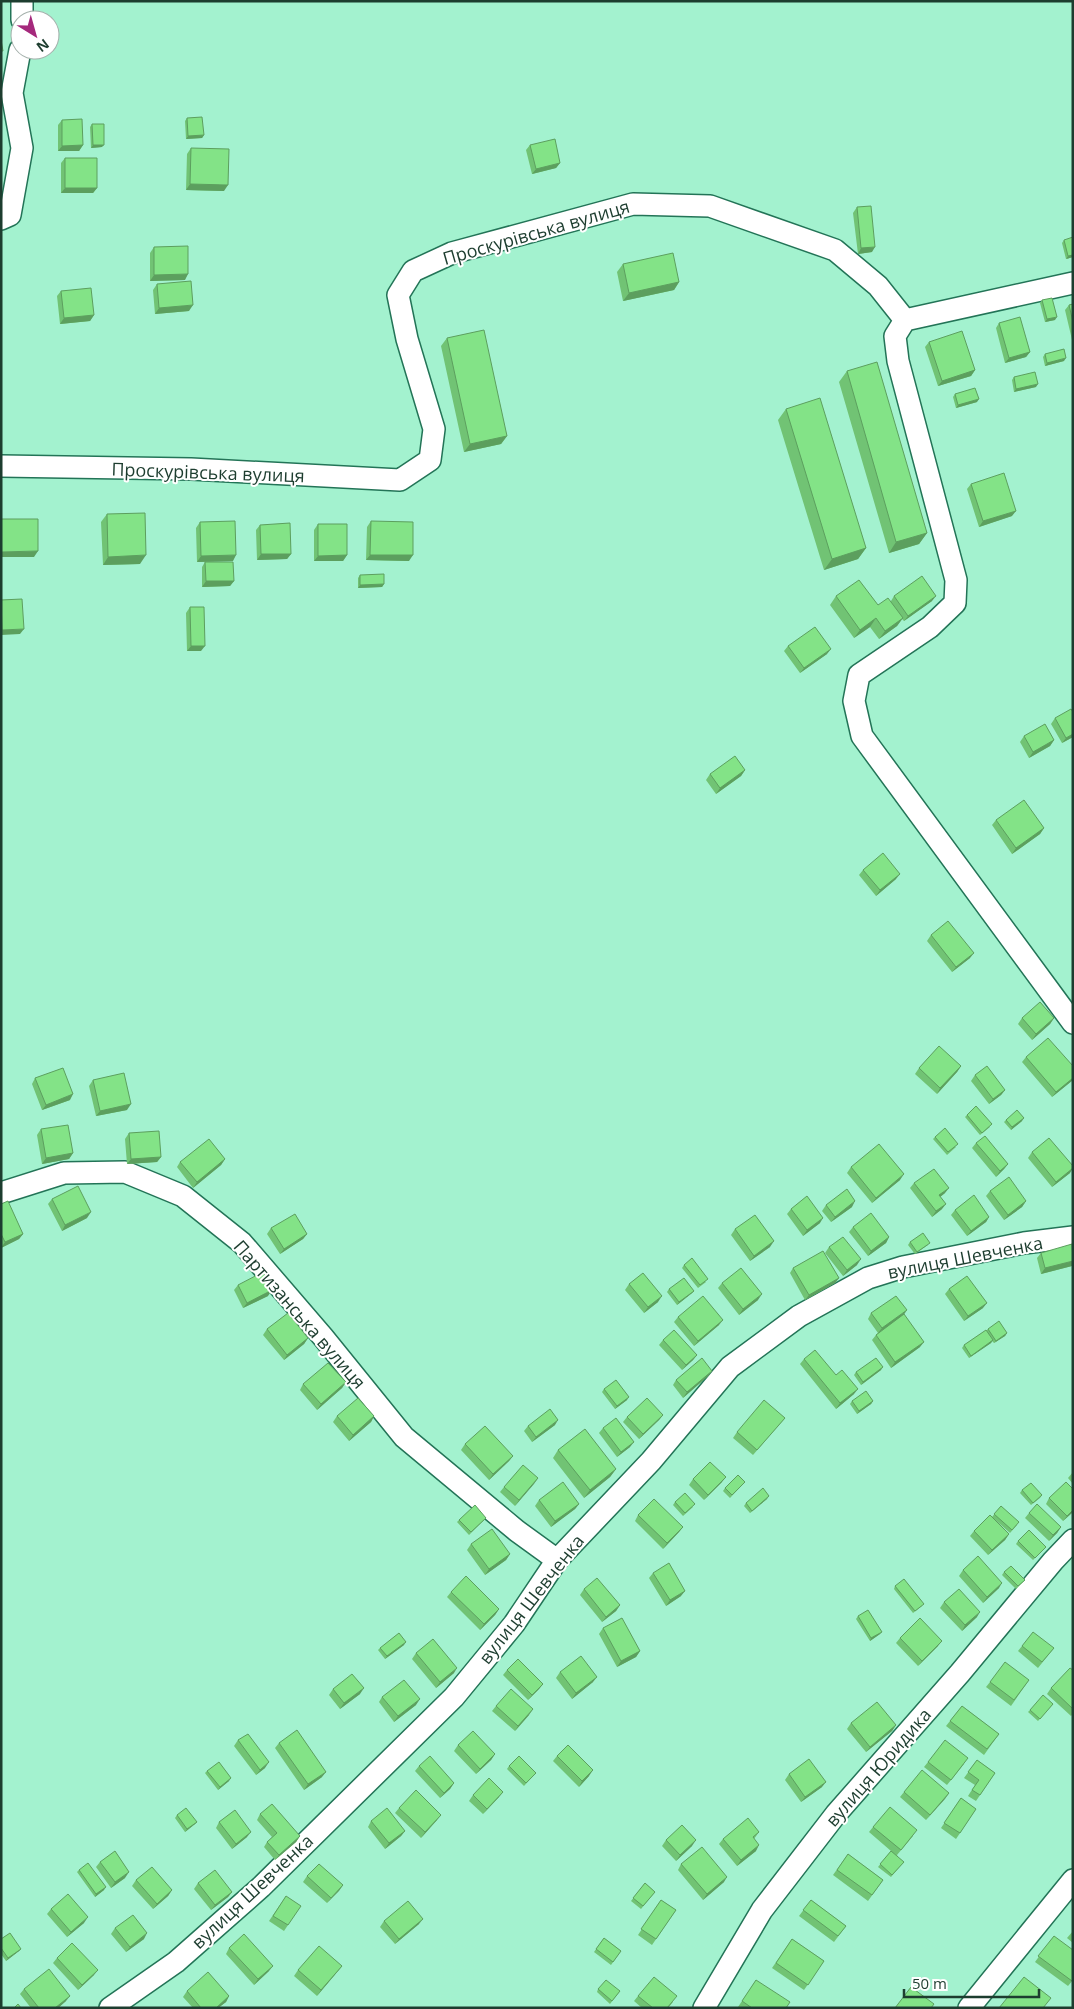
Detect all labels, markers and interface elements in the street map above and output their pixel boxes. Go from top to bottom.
north arrow [10,10,60,60]
text: N [33,35,53,57]
street label: Проскурівська вулиця [440,194,632,270]
street label: Проскурівська вулиця [111,457,305,487]
street label: вулиця Шевченка [885,1230,1045,1284]
street label: Партизанська вулиця [229,1235,371,1393]
street label: вулиця Шевченка [473,1529,589,1669]
street label: вулиця Юридика [820,1703,936,1831]
street label: вулиця Шевченка [186,1828,318,1954]
scale bar [904,1966,1039,1998]
text: 50 m [912,1973,947,1993]

